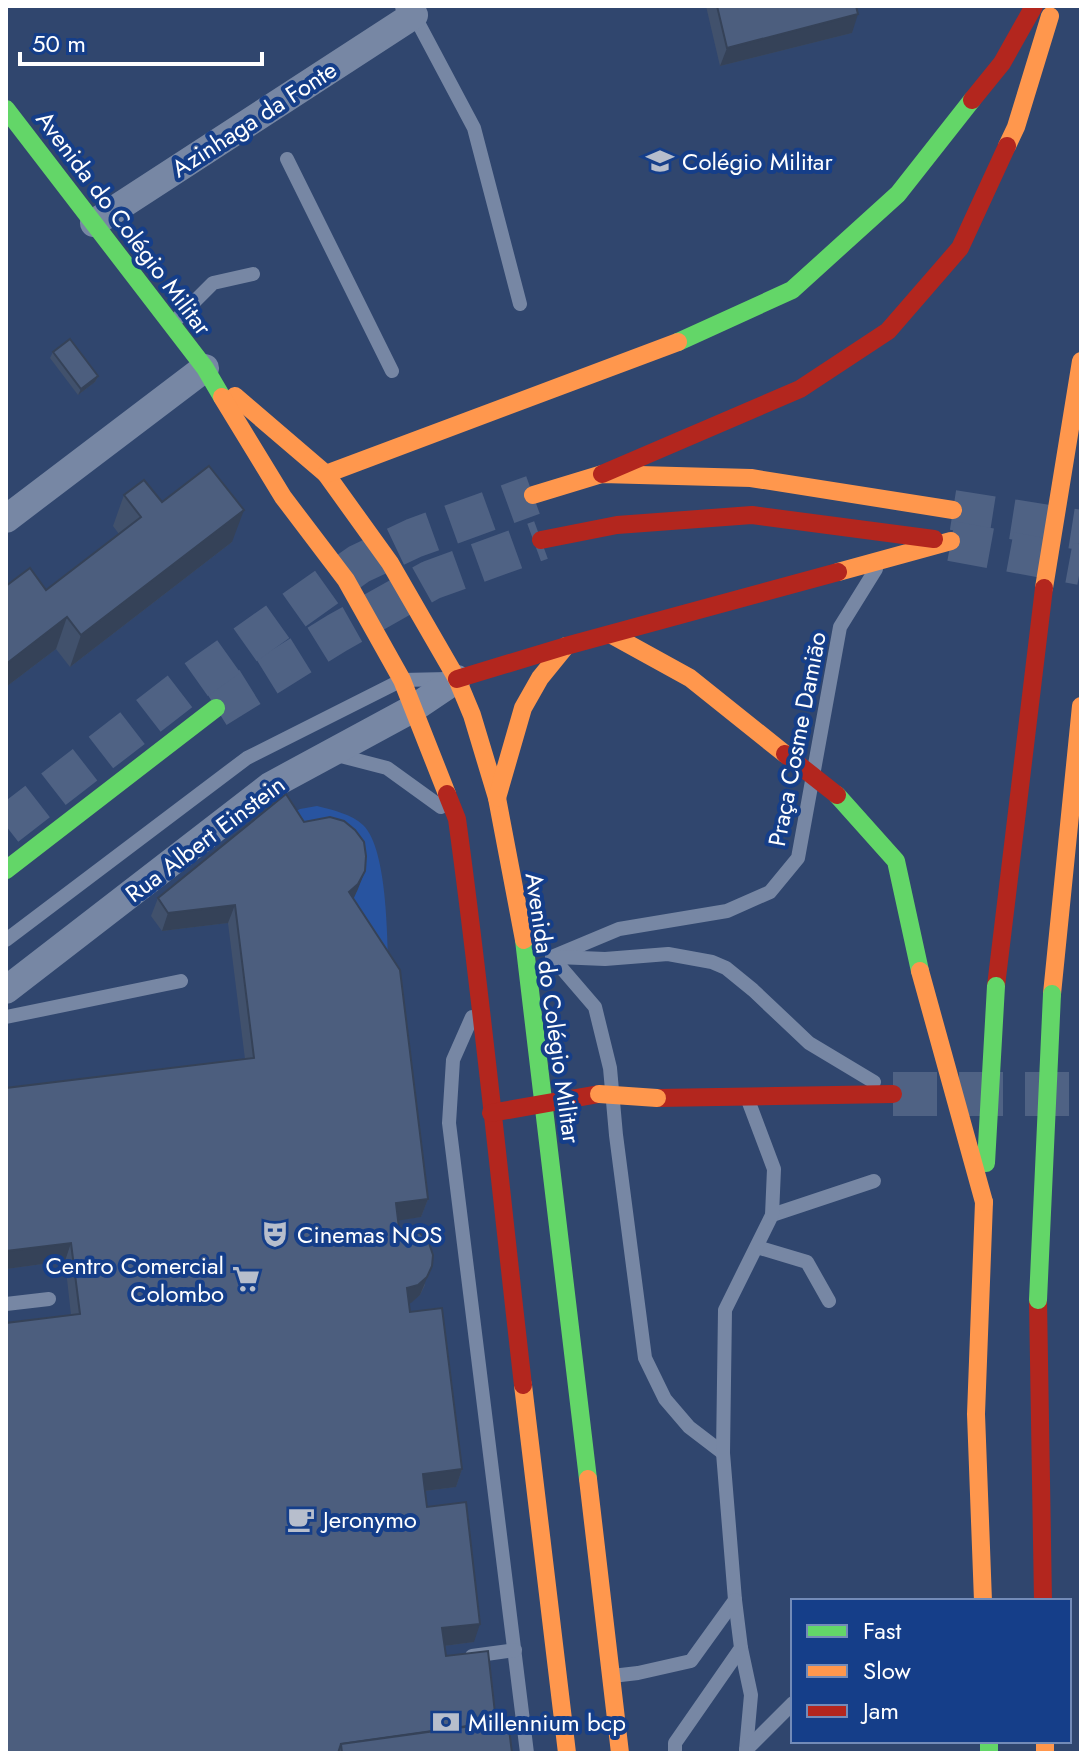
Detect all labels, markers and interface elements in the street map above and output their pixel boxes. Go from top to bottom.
scale bar [20,16,262,66]
text: 50 m [32,26,86,61]
street label: Azinhaga da Fonte [164,52,344,186]
street label: Avenida do Colégio Militar [28,103,221,343]
place label: Colégio Militar [682,144,833,179]
school or university icon: Colégio Militar [645,146,675,176]
street label: Praça Cosme Damião [759,629,835,849]
street label: Rua Albert Einstein [118,767,292,911]
street label: Avenida do Colégio Militar [517,870,589,1146]
place label: Cinemas NOS [297,1217,443,1252]
theatre icon: Cinemas NOS [260,1219,290,1249]
place label: Centro Comercial Colombo [45,1248,224,1311]
supermarket icon: Centro Comercial Colombo [231,1264,261,1294]
place label: Jeronymo [320,1502,417,1537]
cafe icon: Jeronymo [286,1504,316,1534]
legend [791,1599,1071,1743]
text: Fast [863,1613,901,1648]
text: Slow [863,1653,911,1688]
text: Jam [860,1693,899,1728]
place label: Millennium bcp [468,1705,626,1740]
bank icon: Millennium bcp [431,1707,461,1737]

